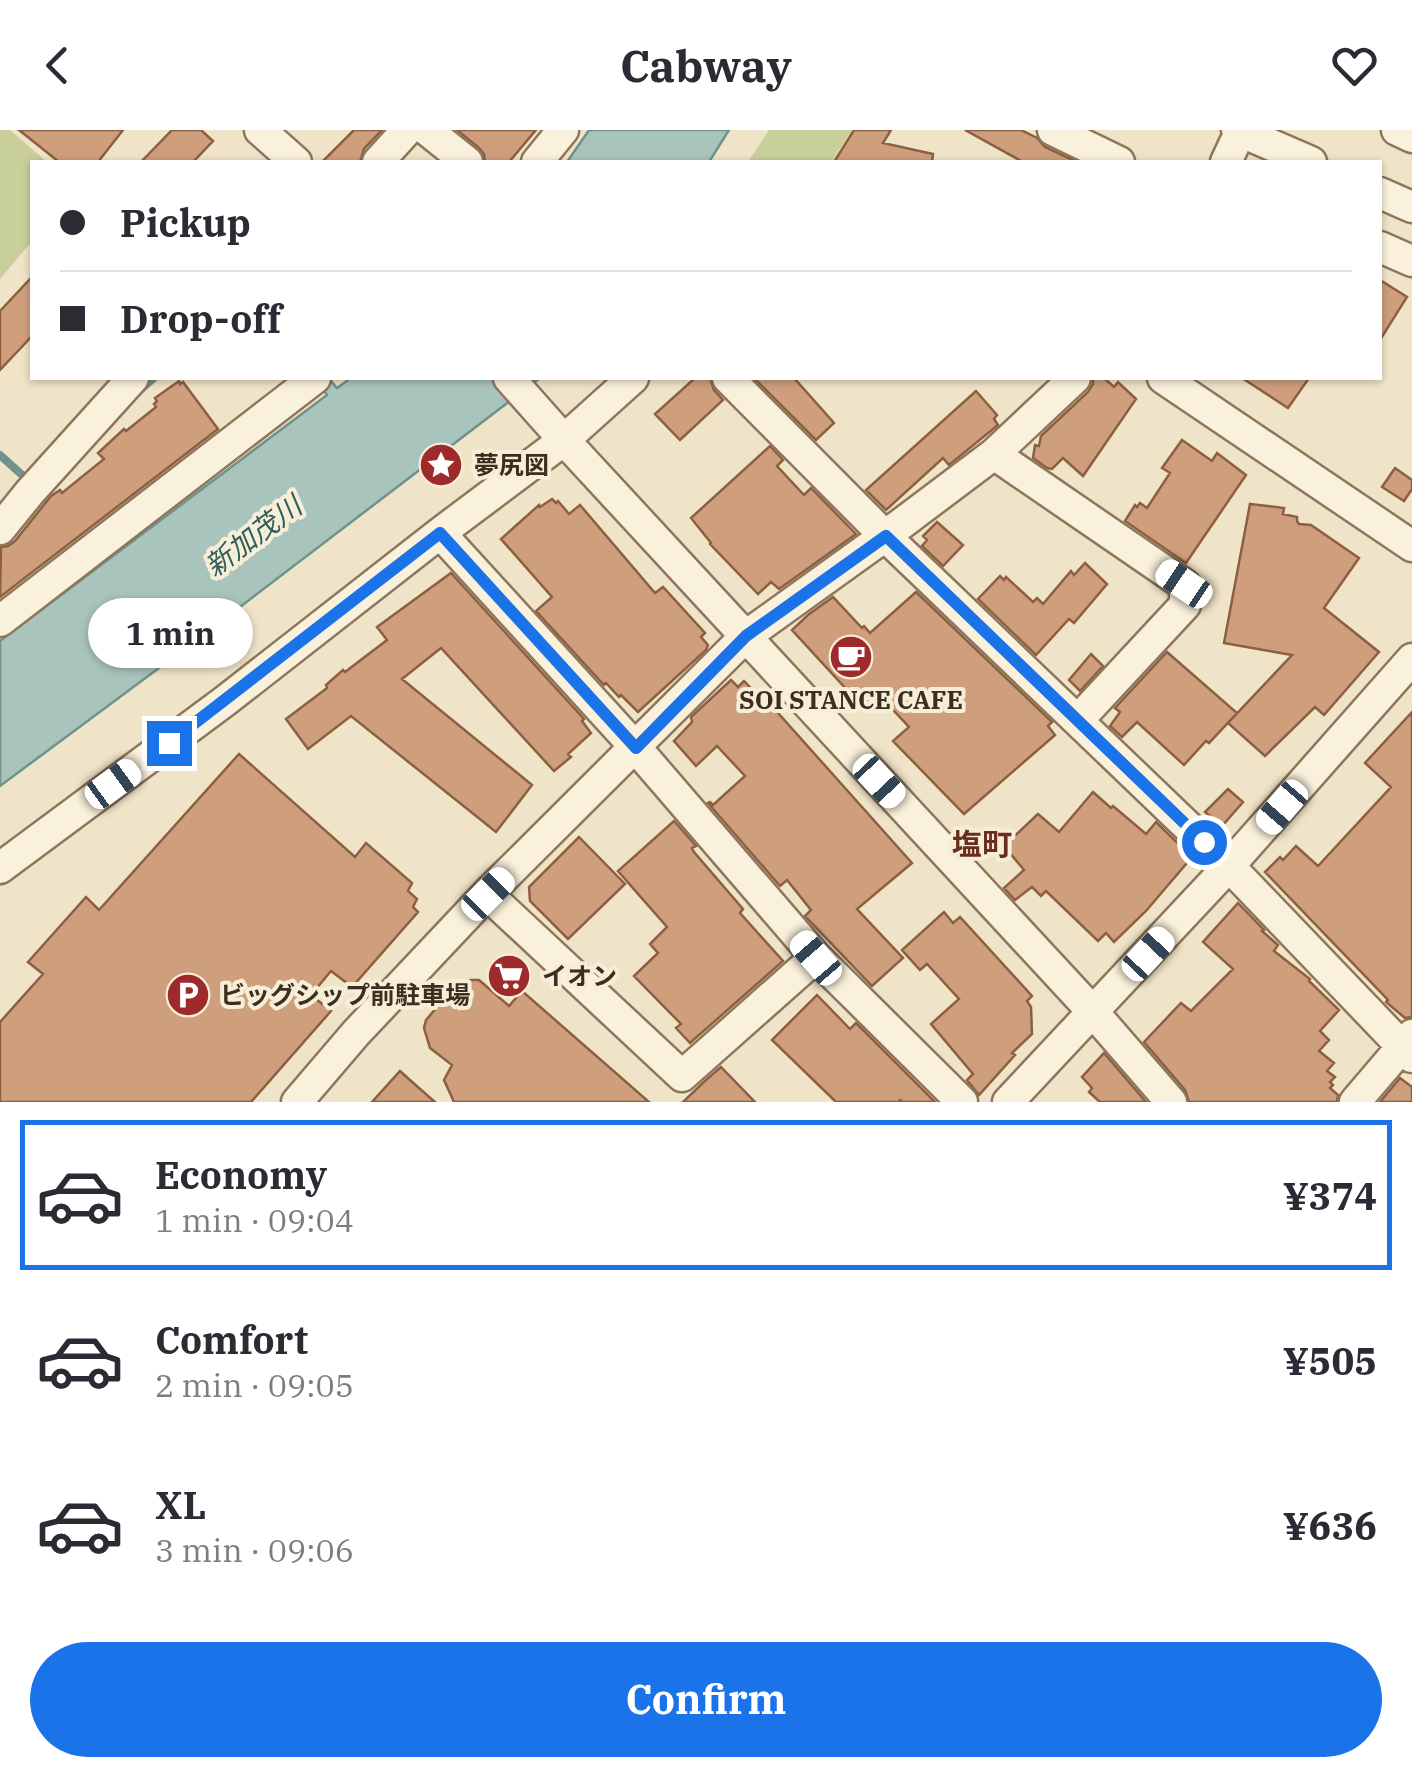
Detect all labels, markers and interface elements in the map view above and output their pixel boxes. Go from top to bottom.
text: Cabway [620,36,792,94]
icon: back [30,38,85,93]
icon: heart [1327,38,1382,93]
text: Pickup [120,198,251,247]
text: Drop-off [120,294,282,343]
place icon: 夢尻図 [418,442,464,488]
place label: 夢尻図 [474,448,549,481]
water label: 新加茂川 [197,485,311,584]
car [1151,555,1217,613]
callout: 1 min [86,598,252,668]
text: 1 min [126,612,215,654]
cafe icon: SOI STANCE CAFE [828,634,874,680]
place label: SOI STANCE CAFE [739,683,963,716]
route end [147,721,192,766]
car [848,749,910,813]
car [80,754,146,814]
car [1251,775,1313,839]
route start [1182,820,1227,865]
district label: 塩町 [952,824,1012,863]
car [456,862,520,926]
car [1117,922,1179,986]
car [785,926,847,990]
supermarket icon: イオン [486,953,532,999]
place label: イオン [542,959,617,992]
parking icon: ビッグシップ前駐車場 [165,972,211,1018]
place label: ビッグシップ前駐車場 [220,978,470,1011]
icon: car [35,1150,125,1240]
text: Economy [155,1150,327,1199]
text: ¥374 [1283,1171,1377,1220]
text: 1 min · 09:04 [155,1199,354,1241]
icon: car [35,1315,125,1405]
text: Comfort [155,1315,308,1364]
text: ¥505 [1283,1336,1377,1385]
text: 2 min · 09:05 [155,1364,354,1406]
icon: car [35,1480,125,1570]
text: XL [155,1480,206,1529]
text: ¥636 [1283,1501,1377,1550]
text: 3 min · 09:06 [155,1529,354,1571]
button: Confirm [30,1642,1382,1757]

